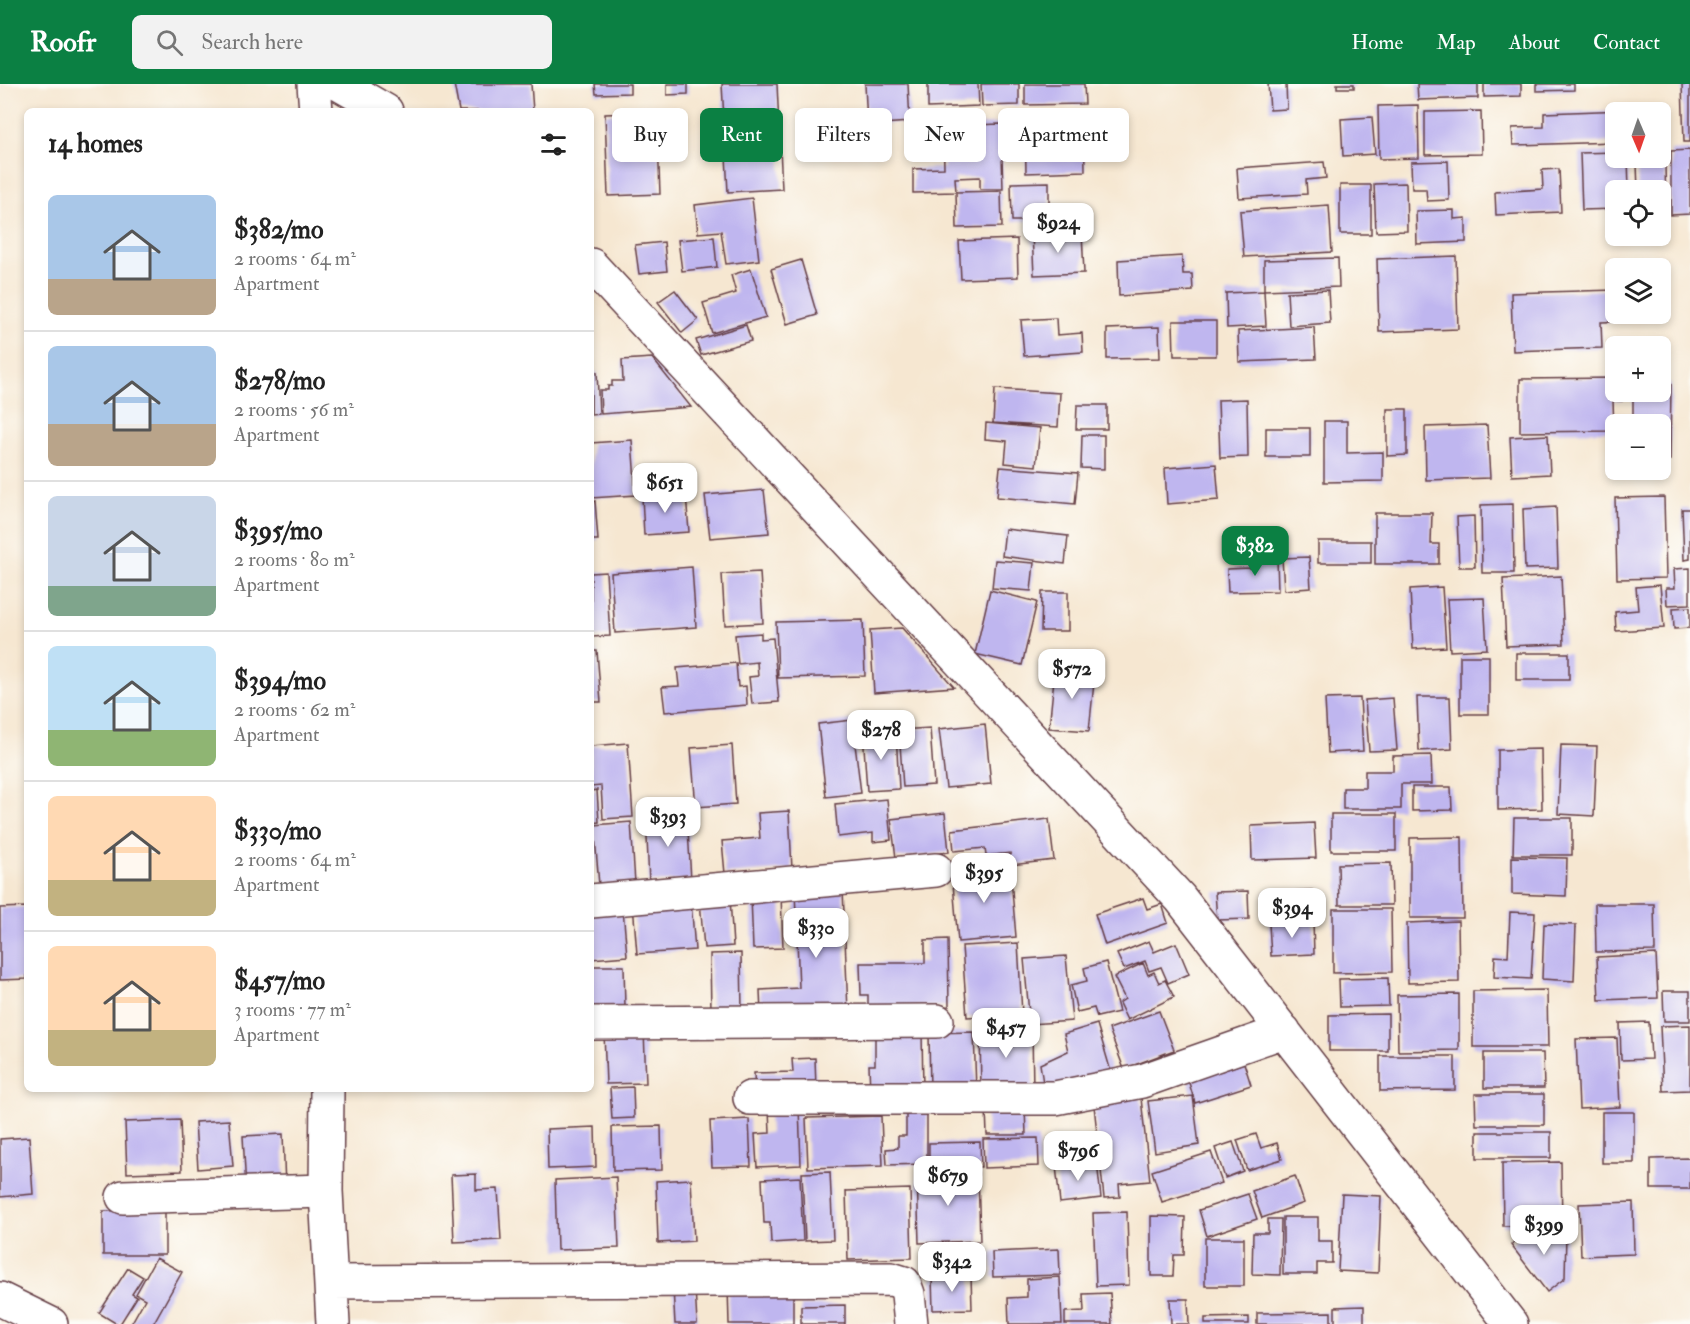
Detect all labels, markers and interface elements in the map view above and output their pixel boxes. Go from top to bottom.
search box [132,15,552,69]
text: Roofr [30,25,96,60]
icon: search [153,26,186,59]
text: Search here [201,28,303,56]
text: Home [1351,29,1403,56]
text: Map [1436,29,1476,56]
text: About [1509,29,1560,56]
text: Contact [1593,29,1660,56]
north arrow [1605,102,1671,168]
map controls [1605,102,1671,480]
chip: Buy [612,108,688,162]
chip: Rent [700,108,783,162]
chip: Filters [795,108,892,162]
chip: New [904,108,986,162]
chip: Apartment [998,108,1129,162]
text: 14 homes [48,128,143,160]
icon: filters [537,128,570,161]
button: locate [1605,180,1671,246]
pin: $924 [1022,203,1094,254]
text: $924 [1037,210,1079,235]
text: $382/mo [234,214,323,246]
icon: home [96,219,168,291]
text: 2 rooms · 64 m² [234,246,356,271]
button: layers [1605,258,1671,324]
text: Apartment [234,271,319,296]
button: + [1605,336,1671,402]
text: $278/mo [234,365,325,397]
icon: home [96,370,168,442]
text: 2 rooms · 56 m² [234,397,354,422]
button: − [1605,414,1671,480]
text: Apartment [234,422,319,447]
pin: $651 [629,463,701,514]
text: $651 [646,470,684,495]
text: $395/mo [234,515,322,547]
icon: home [96,520,168,592]
pin: $382 [1219,526,1291,577]
text: $382 [1236,533,1274,558]
text: 2 rooms · 80 m² [234,547,355,572]
text: Apartment [234,572,319,597]
pin: $572 [1036,649,1108,700]
text: $572 [1052,656,1092,681]
text: $394/mo [234,665,326,697]
icon: home [96,670,168,742]
text: 2 rooms · 62 m² [234,697,355,722]
pin: $278 [845,710,917,761]
text: $278 [861,717,901,742]
text: Apartment [234,722,319,747]
pin: $393 [632,797,704,848]
text: $393 [650,804,686,829]
text: $330/mo [234,815,321,847]
icon: home [96,820,168,892]
text: 2 rooms · 64 m² [234,847,356,872]
pin: $395 [948,853,1020,904]
text: $395 [965,860,1003,885]
text: Apartment [234,872,319,897]
pin: $394 [1256,888,1328,939]
text: $394 [1272,895,1312,920]
pin: $330 [780,908,852,959]
text: $330 [798,915,834,940]
text: $457/mo [234,965,325,997]
icon: home [96,970,168,1042]
text: 3 rooms · 77 m² [234,997,351,1022]
pin: $457 [970,1008,1042,1059]
text: $457 [986,1015,1026,1040]
text: Apartment [234,1022,319,1047]
pin: $796 [1042,1131,1114,1182]
text: $796 [1058,1138,1098,1163]
pin: $679 [912,1156,984,1207]
text: $679 [928,1163,968,1188]
pin: $399 [1508,1205,1580,1256]
text: $399 [1524,1212,1564,1237]
pin: $342 [916,1242,988,1293]
text: $342 [932,1249,972,1274]

